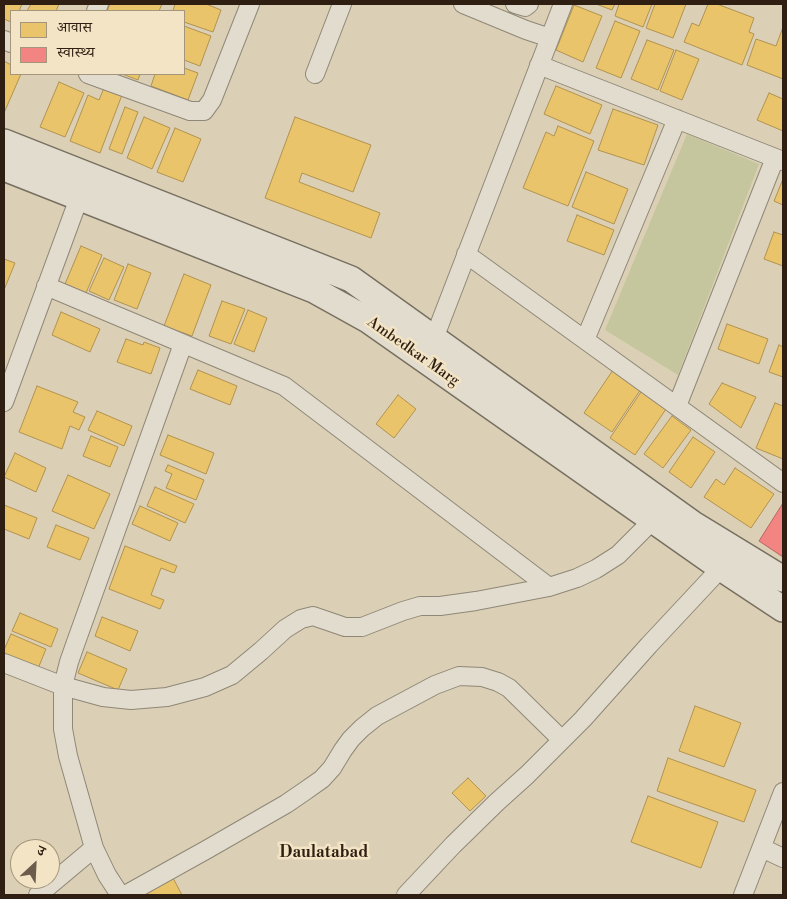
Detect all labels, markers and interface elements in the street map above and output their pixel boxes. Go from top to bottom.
legend [10,10,185,75]
text: आवास [57,18,92,37]
text: स्वास्थ्य [57,43,95,62]
street label: Ambedkar Marg [363,314,463,390]
north arrow [10,839,60,889]
text: उ [34,842,48,861]
district label: Daulatabad [280,843,368,863]

